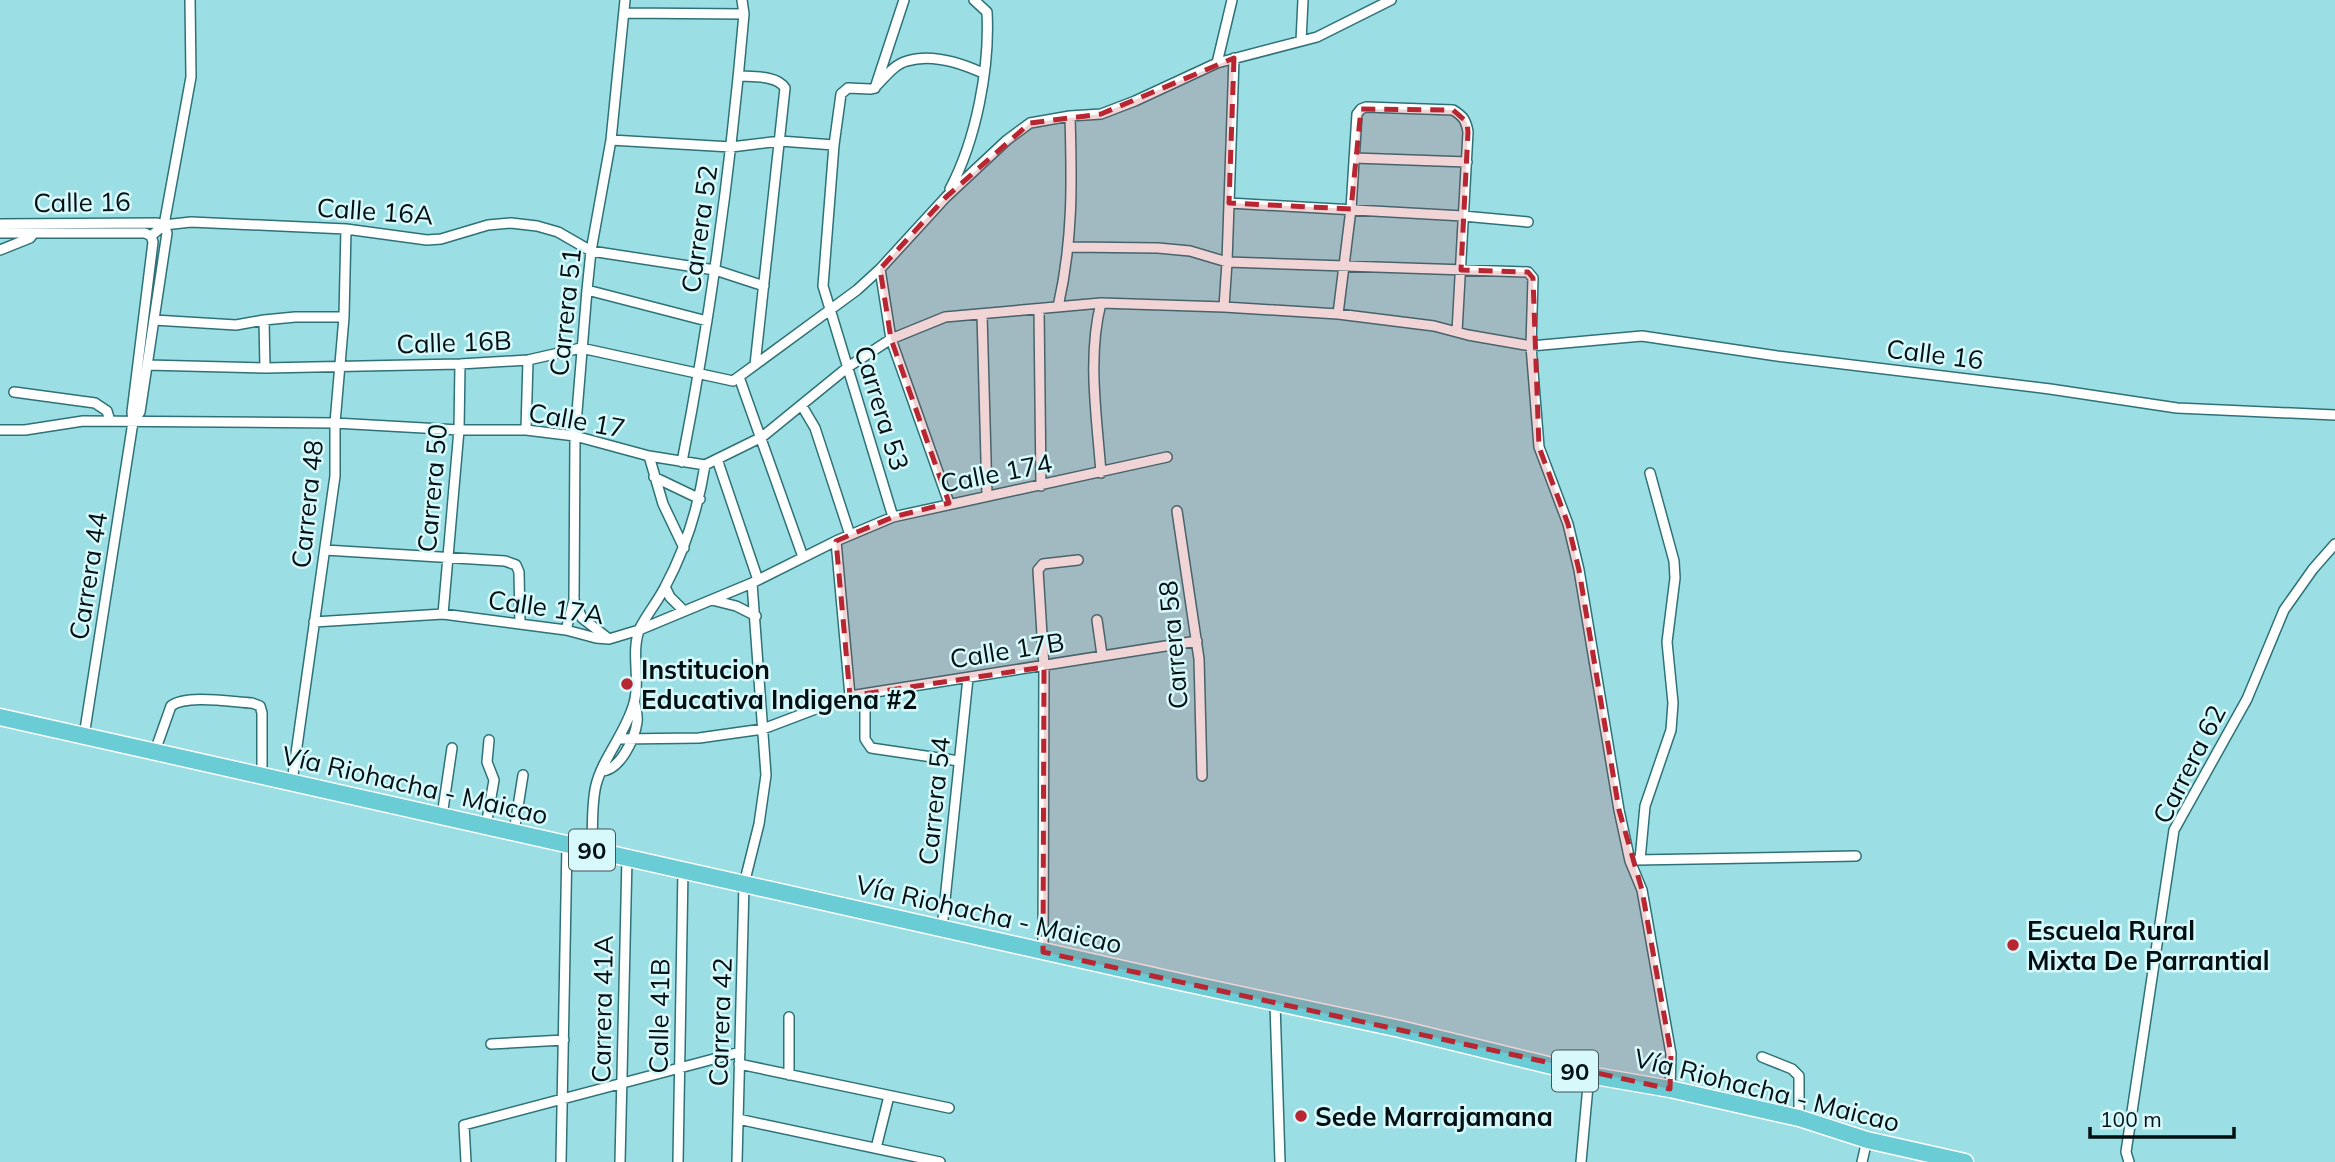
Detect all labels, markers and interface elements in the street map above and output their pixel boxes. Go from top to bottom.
street label: Carrera 52 [674,163,724,295]
street label: Calle 16 [33,185,131,219]
street label: Calle 16A [316,190,434,232]
street label: Carrera 51 [542,246,588,378]
street label: Calle 16B [396,324,512,360]
street label: Calle 16 [1885,332,1985,376]
street label: Carrera 53 [847,342,917,474]
street label: Calle 17 [526,395,628,445]
street label: Carrera 50 [410,422,454,554]
street label: Carrera 48 [284,438,330,570]
street label: Calle 174 [937,446,1055,500]
street label: Carrera 44 [62,510,114,642]
street label: Carrera 58 [1151,579,1195,711]
street label: Calle 17A [486,583,606,631]
street label: Calle 17B [948,625,1066,675]
place label: Institucion Educativa Indigena #2 [641,653,917,716]
marker: Institucion Educativa Indigena #2 [619,676,635,692]
street label: Carrera 62 [2145,699,2233,829]
street label: Carrera 54 [911,735,957,867]
street label: Vía Riohacha - Maicao [279,738,551,832]
road number: 90 [569,830,615,870]
street label: Vía Riohacha - Maicao [853,867,1125,961]
place label: Escuela Rural Mixta De Parrantial [2027,914,2269,977]
street label: Carrera 41A [584,935,620,1083]
marker: Escuela Rural Mixta De Parrantial [2005,937,2021,953]
street label: Carrera 42 [701,957,739,1087]
street label: Calle 41B [641,958,677,1074]
street label: Vía Riohacha - Maicao [1631,1041,1903,1139]
road number: 90 [1552,1050,1598,1092]
scale bar [2090,1096,2234,1140]
place label: Sede Marrajamana [1315,1100,1553,1133]
text: 100 m [2100,1106,2162,1132]
marker: Sede Marrajamana [1293,1108,1309,1124]

